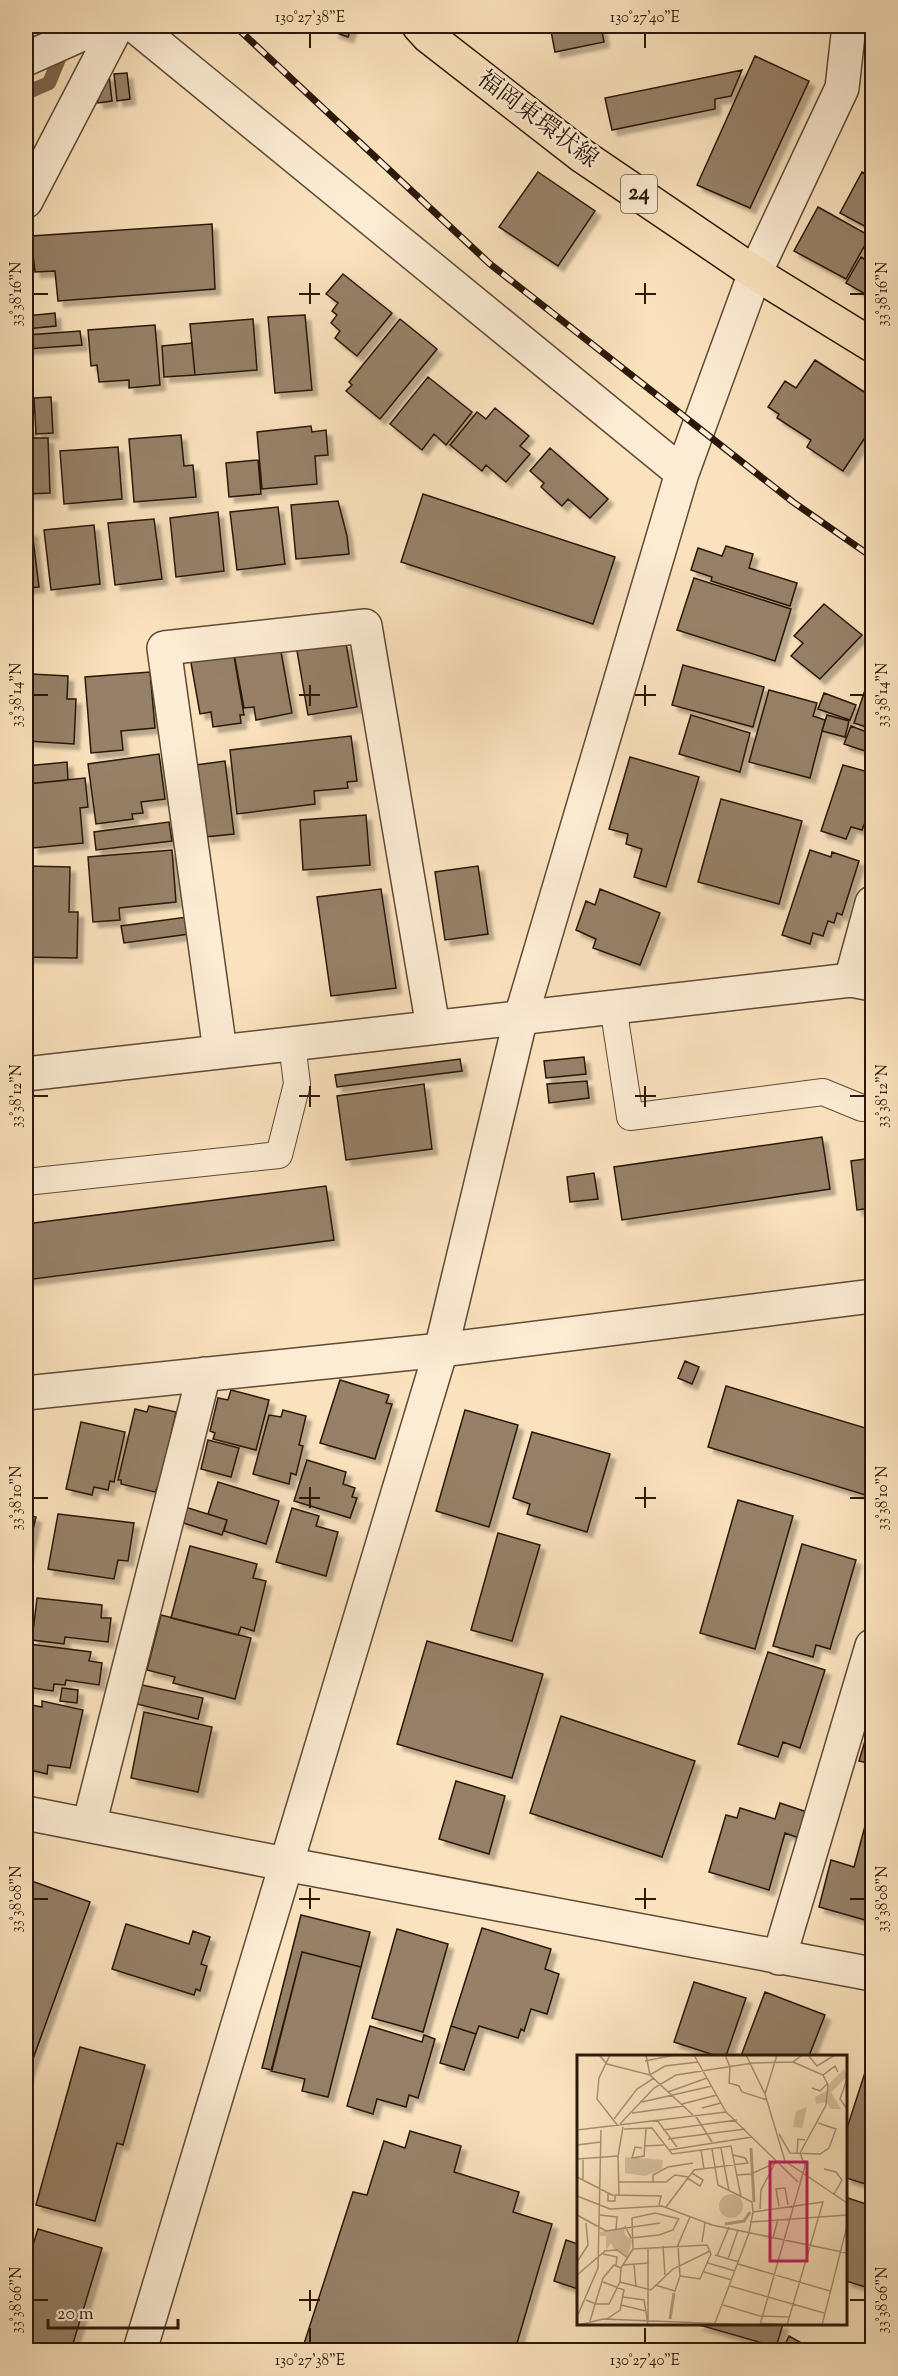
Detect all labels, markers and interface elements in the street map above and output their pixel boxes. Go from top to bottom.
text: 130°27'38"E [275,8,345,29]
text: 130°27'40"E [610,8,680,29]
street label: 福岡東環状線 [469,63,605,177]
road number: 24 [621,175,657,213]
text: 33°38'16"N [7,262,28,326]
text: 33°38'16"N [873,262,894,326]
text: 33°38'14"N [7,663,28,727]
text: 33°38'14"N [873,663,894,727]
text: 33°38'12"N [7,1064,28,1128]
text: 33°38'12"N [873,1064,894,1128]
text: 33°38'10"N [7,1466,28,1530]
text: 33°38'10"N [873,1466,894,1530]
text: 33°38'08"N [7,1866,28,1932]
text: 33°38'08"N [873,1866,894,1932]
inset map [577,2055,847,2325]
text: 33°38'06"N [7,2267,28,2333]
text: 33°38'06"N [873,2267,894,2333]
scale bar [48,2292,178,2330]
text: 20 m [57,2302,94,2328]
text: 130°27'38"E [275,2351,345,2372]
text: 130°27'40"E [610,2351,680,2372]

